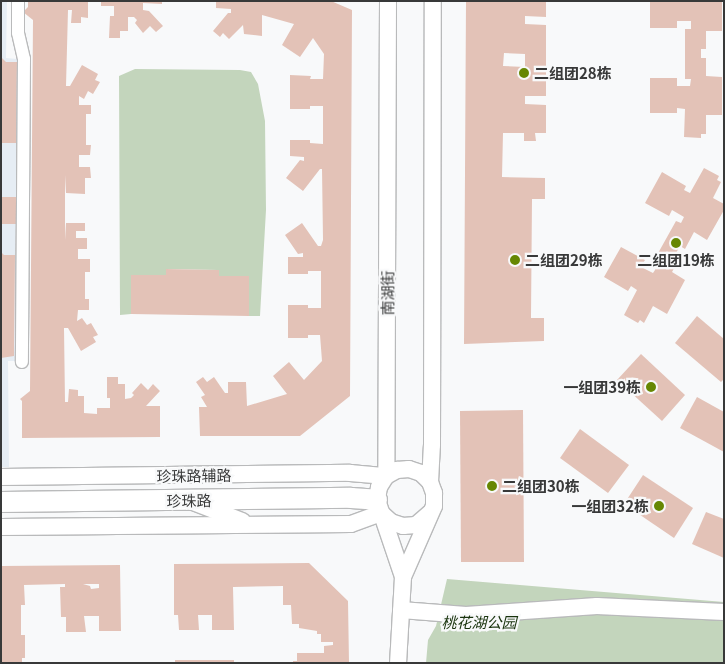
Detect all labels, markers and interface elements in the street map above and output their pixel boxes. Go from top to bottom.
place label: 二组团28栋 [534,64,612,82]
marker: 二组团28栋 [518,67,530,79]
marker: 二组团19栋 [670,237,682,249]
place label: 二组团29栋 [525,251,603,269]
place label: 二组团19栋 [637,251,715,269]
marker: 二组团29栋 [509,254,521,266]
street label: 南湖街 [378,271,396,315]
place label: 一组团39栋 [563,378,641,396]
marker: 一组团39栋 [645,381,657,393]
street label: 珍珠路辅路 [156,465,232,485]
place label: 二组团30栋 [502,477,580,495]
marker: 二组团30栋 [486,480,498,492]
street label: 珍珠路 [166,491,212,509]
place label: 一组团32栋 [571,497,649,515]
marker: 一组团32栋 [653,500,665,512]
park label: 桃花湖公园 [442,613,516,631]

